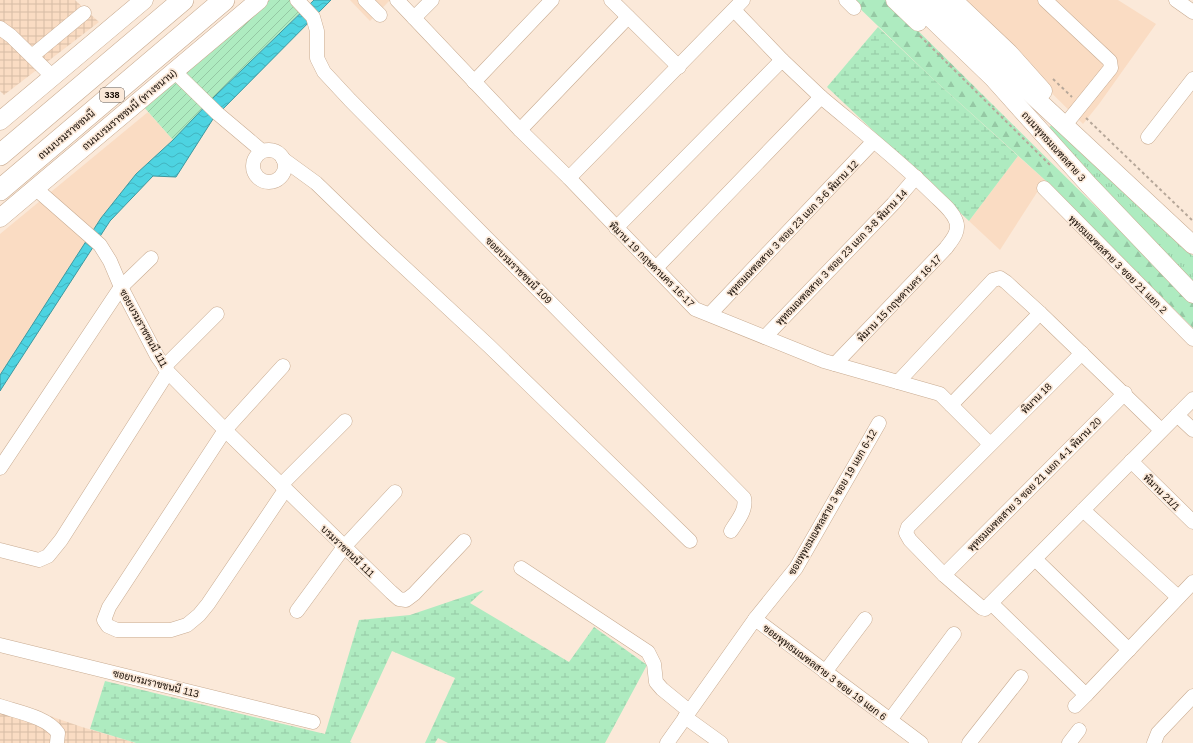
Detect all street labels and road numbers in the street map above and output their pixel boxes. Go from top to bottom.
street label: ถนนบรมราชชนนี (ทางขนาน) [79,66,179,152]
road number: 338 [100,88,124,102]
street label: ถนนบรมราชชนนี [35,107,97,161]
street label: ถนนพุทธมณฑลสาย 3 [1018,109,1088,185]
street label: พุทธมณฑลสาย 3 ซอย 23 แยก 3-6 พิมาน 12 [724,158,862,300]
street label: พุทธมณฑลสาย 3 ซอย 23 แยก 3-8 พิมาน 14 [773,187,911,329]
street label: พุทธมณฑลสาย 3 ซอย 21 แยก 2 [1065,213,1169,317]
street label: พิมาน 19 กฤษดานคร 16-17 [606,219,697,310]
street label: ซอยบรมราชชนนี 109 [483,234,555,306]
street label: พิมาน 15 กฤษดานคร 16-17 [855,253,945,345]
street label: ซอยบรมราชชนนี 111 [117,287,171,370]
street label: พิมาน 18 [1019,381,1054,416]
street label: พุทธมณฑลสาย 3 ซอย 21 แยก 4-1 พิมาน 20 [965,415,1105,555]
street label: ซอยพุทธมณฑลสาย 3 ซอย 19 แยก 6-12 [786,427,881,578]
street label: พิมาน 21/1 [1141,472,1182,513]
street label: บรมราชชนนี 111 [319,522,378,580]
street label: ซอยพุทธมณฑลสาย 3 ซอย 19 แยก 6 [760,622,889,724]
street label: ซอยบรมราชชนนี 113 [112,666,201,700]

